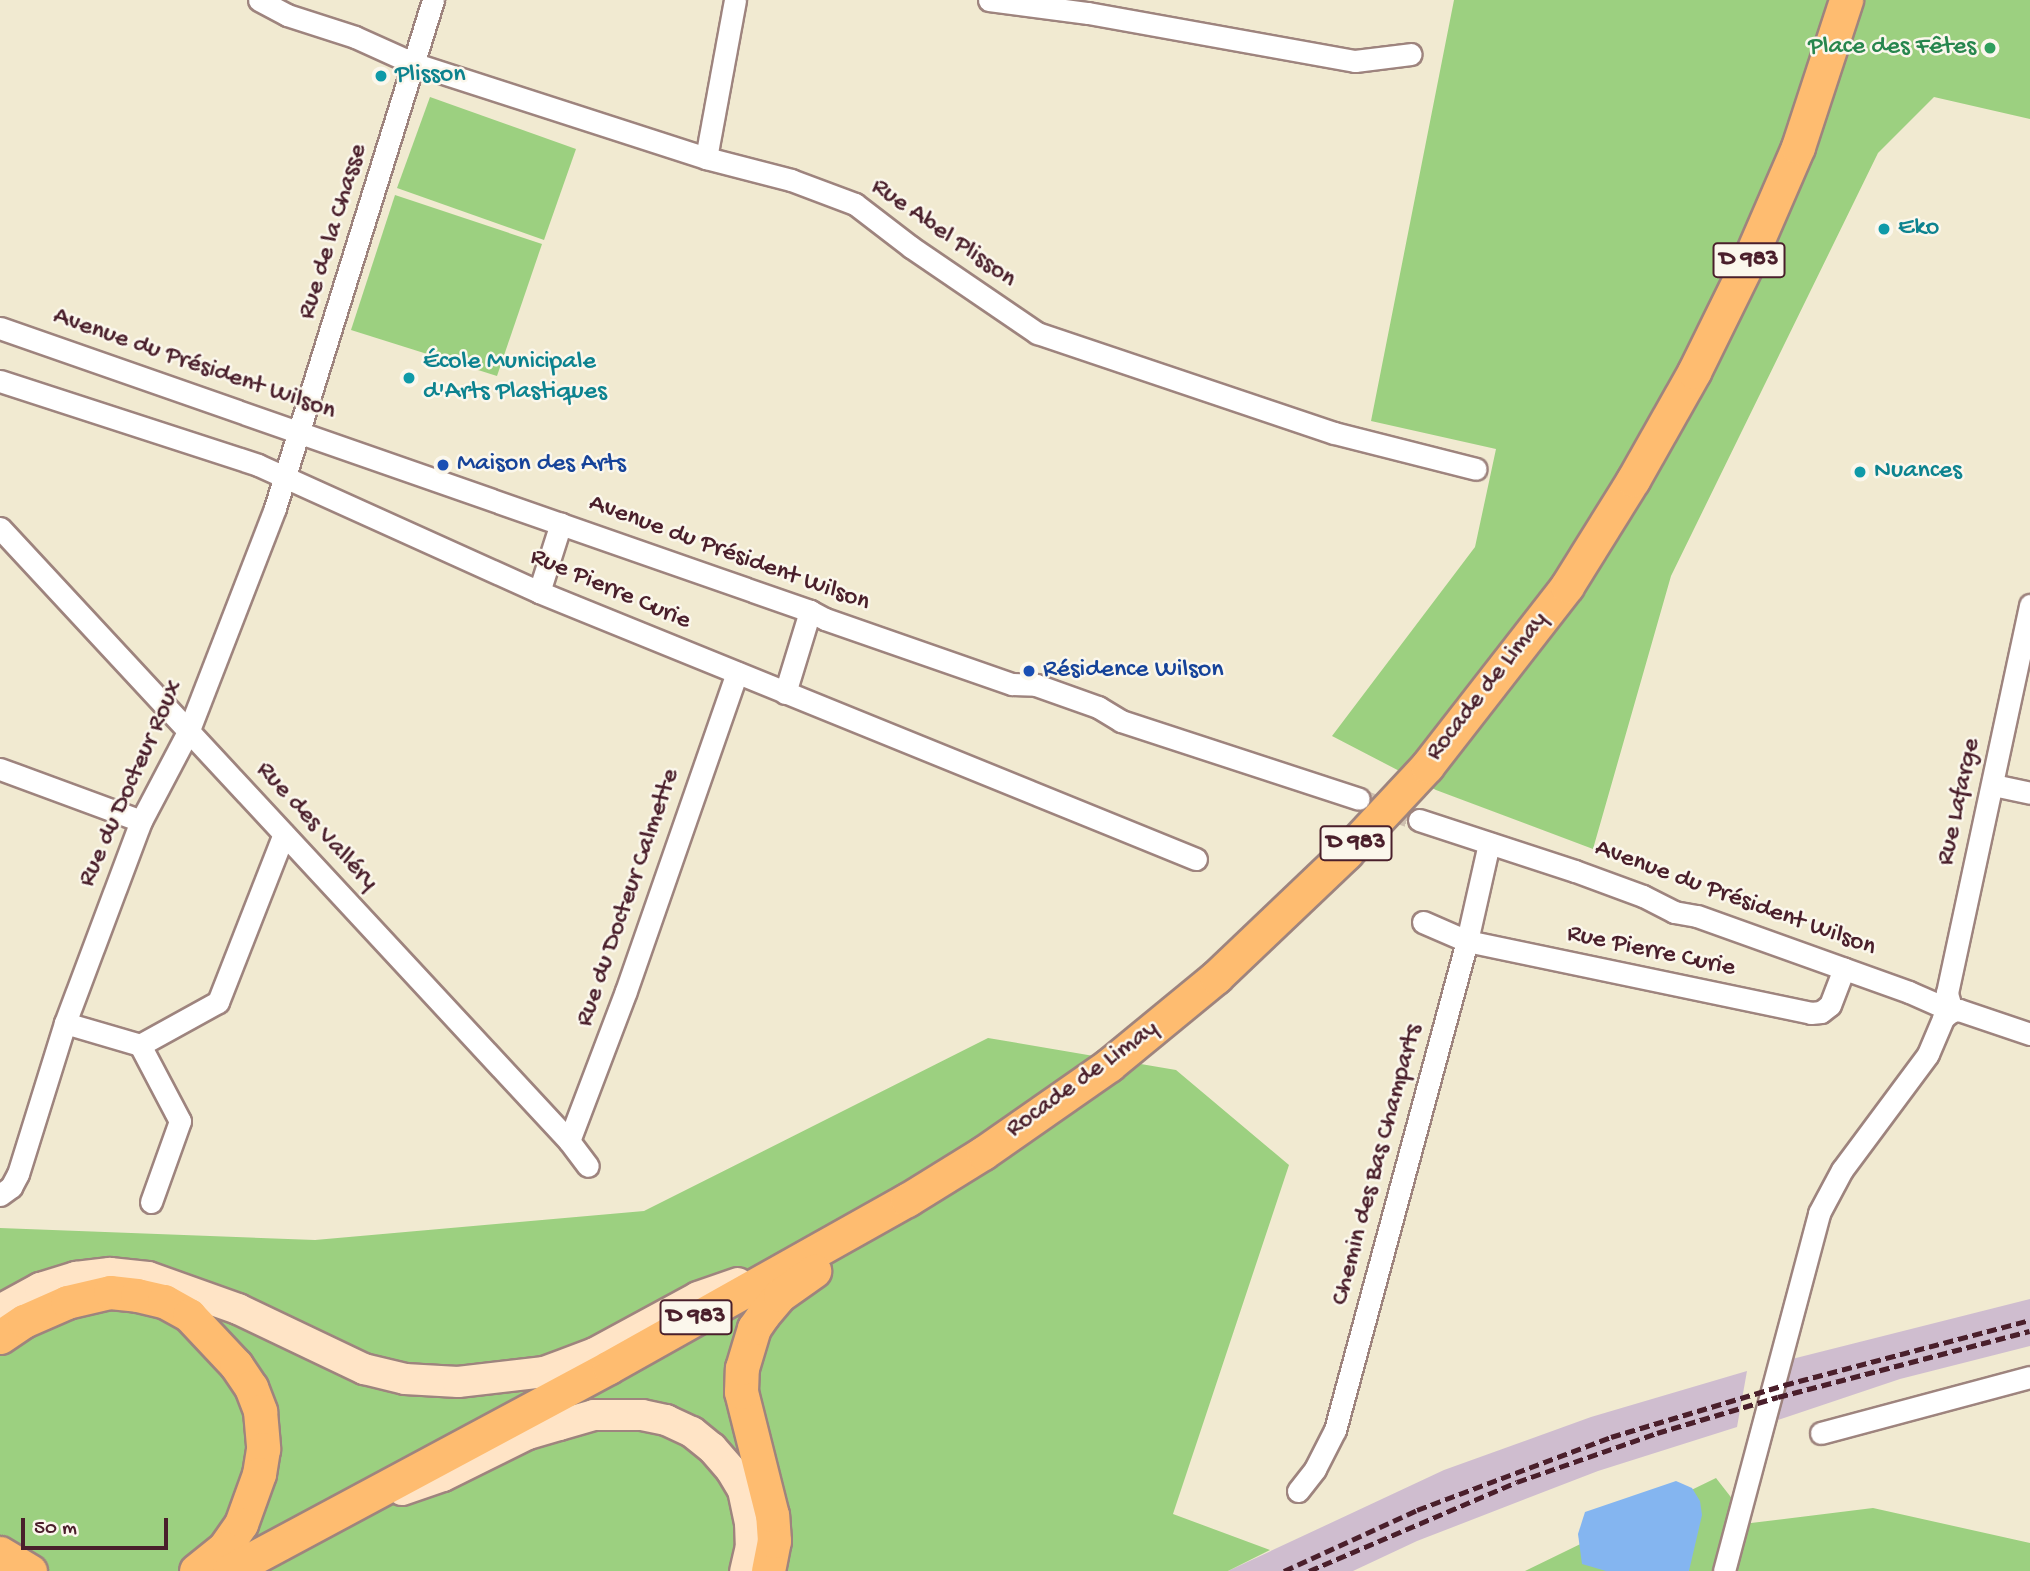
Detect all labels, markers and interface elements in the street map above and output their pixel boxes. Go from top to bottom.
place label: Place des Fêtes [1808,32,1976,64]
marker: Place des Fêtes [1982,40,1998,56]
place label: Plisson [395,60,466,92]
marker: Plisson [373,68,389,84]
street label: Rue de la Chasse [293,141,375,323]
street label: Rue Abel Plisson [864,172,1022,296]
place label: Eko [1898,213,1939,245]
marker: Eko [1876,221,1892,237]
road number: D 983 [1712,240,1786,281]
street label: Avenue du Président Wilson [49,302,339,428]
place label: École Municipale d'Arts Plastiques [423,347,607,408]
marker: École Municipale d'Arts Plastiques [401,370,417,386]
place label: Maison des Arts [457,449,626,481]
place label: Nuances [1874,456,1962,488]
marker: Maison des Arts [435,457,451,473]
marker: Nuances [1852,464,1868,480]
street label: Avenue du Président Wilson [584,489,874,619]
street label: Rue Pierre Curie [525,542,695,638]
street label: Rocade de Limay [1420,606,1556,768]
place label: Résidence Wilson [1043,655,1224,687]
marker: Résidence Wilson [1021,663,1037,679]
street label: Rue du Docteur Roux [72,676,192,892]
street label: Rue Lafarge [1931,736,1989,868]
street label: Rue des Valléry [248,756,384,898]
street label: Rue du Docteur Calmette [570,765,688,1031]
road number: D 983 [1319,822,1393,864]
street label: Avenue du Président Wilson [1590,834,1880,964]
street label: Rue Pierre Curie [1564,919,1738,985]
street label: Rocade de Limay [1001,1014,1165,1146]
street label: Chemin des Bas Champarts [1325,1021,1431,1309]
road number: D 983 [659,1296,733,1338]
scale bar [24,1504,172,1548]
text: 50 m [34,1517,77,1542]

